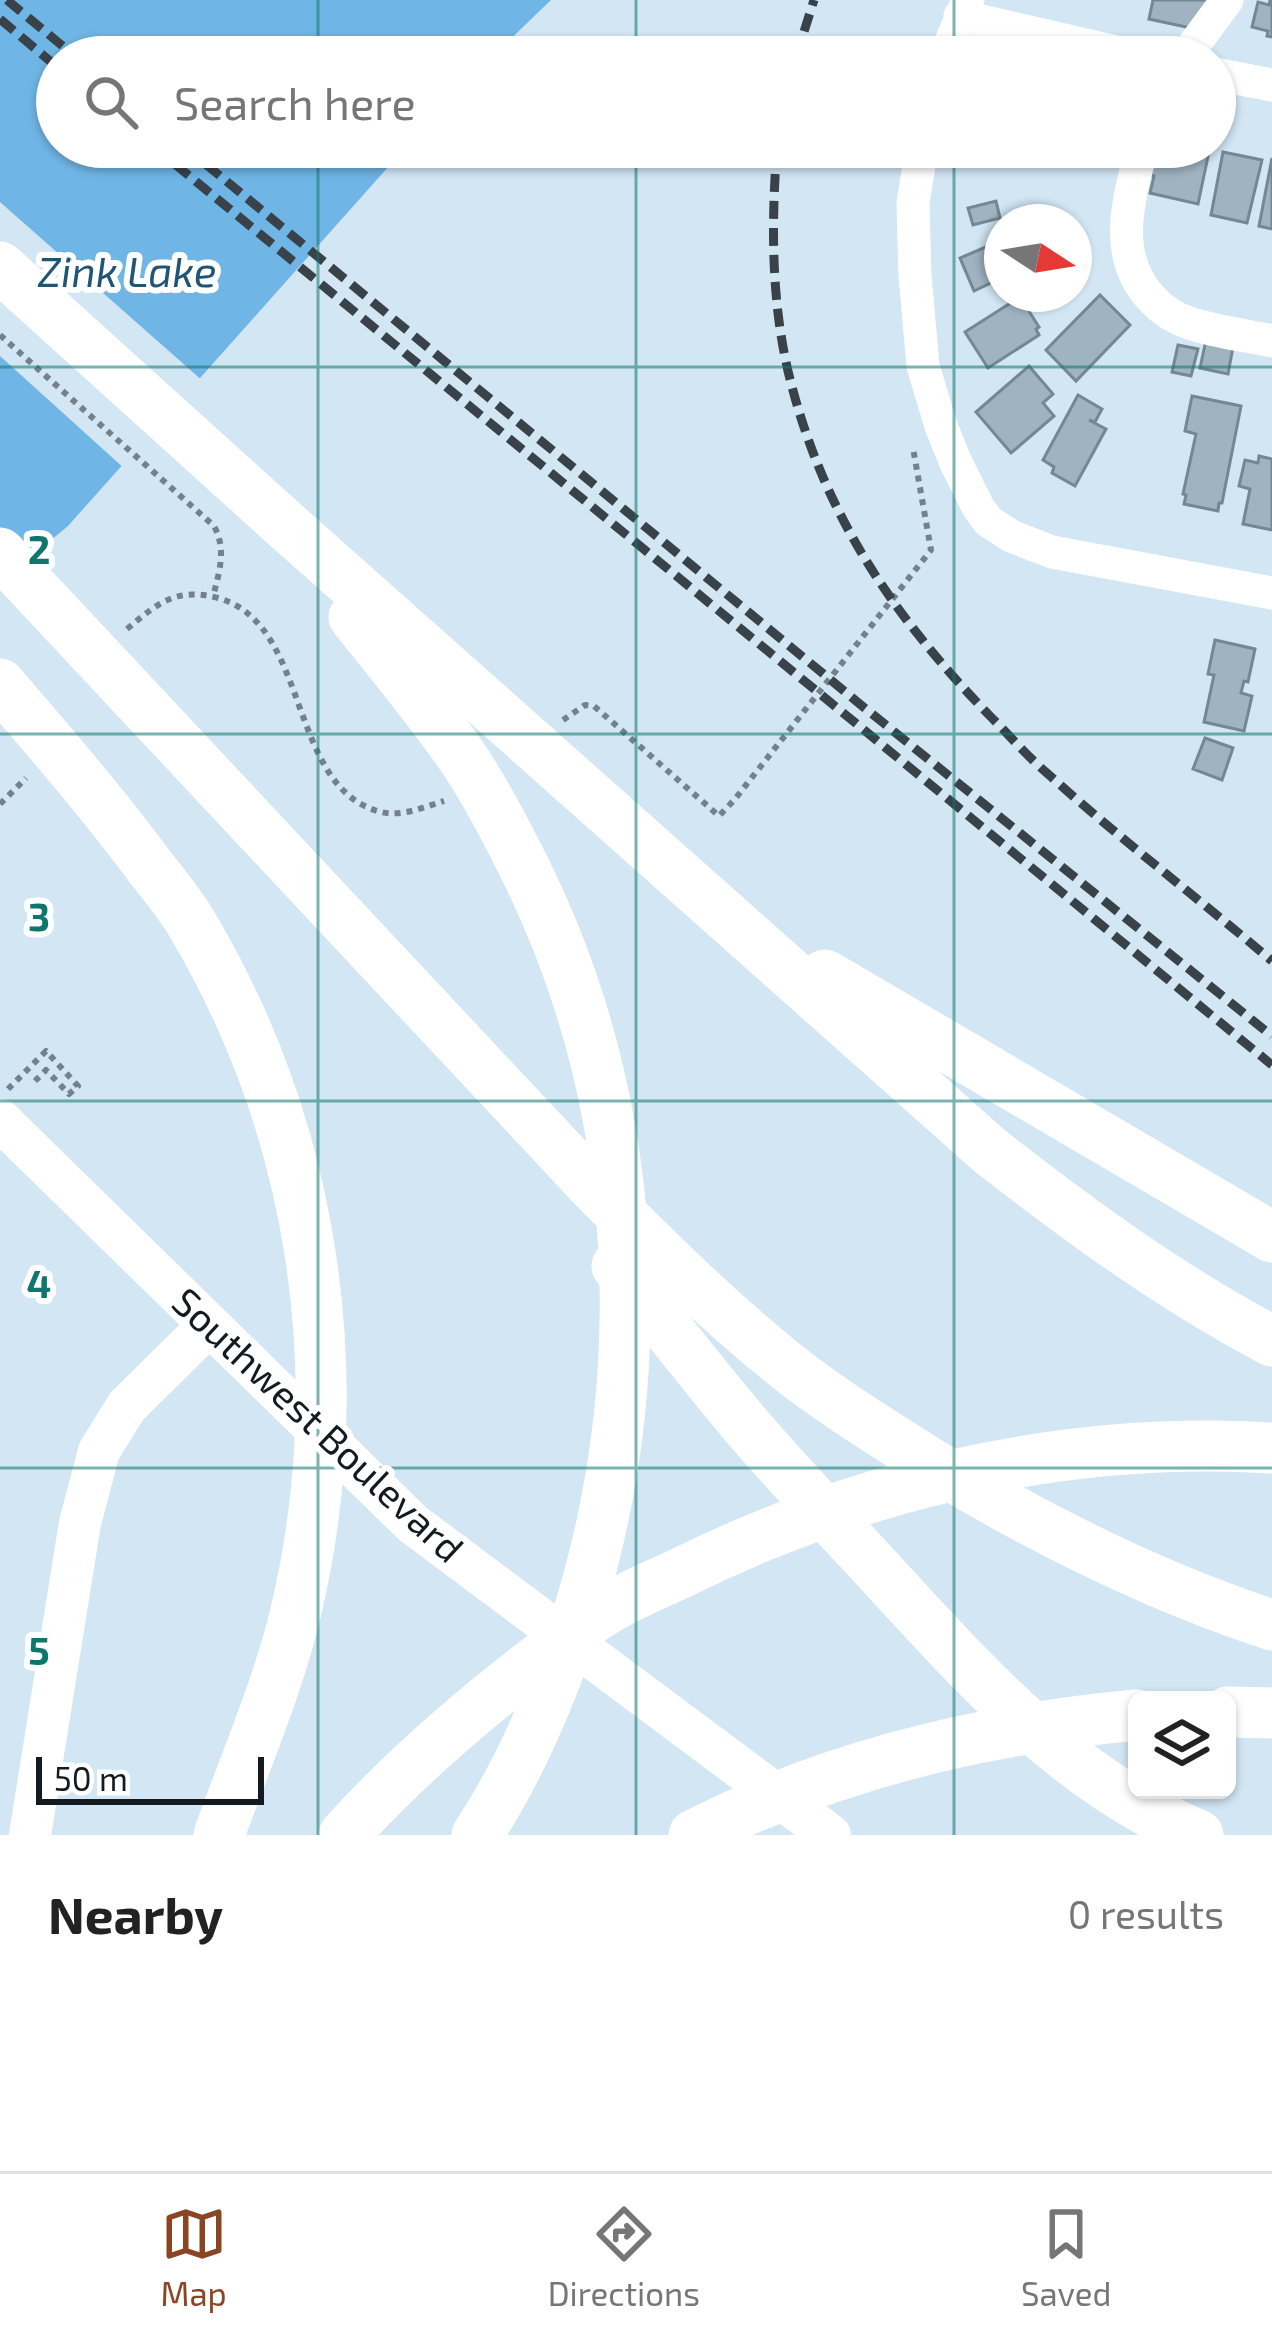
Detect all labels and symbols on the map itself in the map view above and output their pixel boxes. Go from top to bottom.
north arrow [984,204,1092,312]
water label: Zink Lake [37,245,217,295]
text: 2 [28,525,50,572]
text: 3 [28,892,50,939]
text: 4 [27,1259,51,1306]
street label: Southwest Boulevard [164,1277,474,1571]
text: 5 [28,1626,50,1673]
scale bar [36,1751,264,1804]

